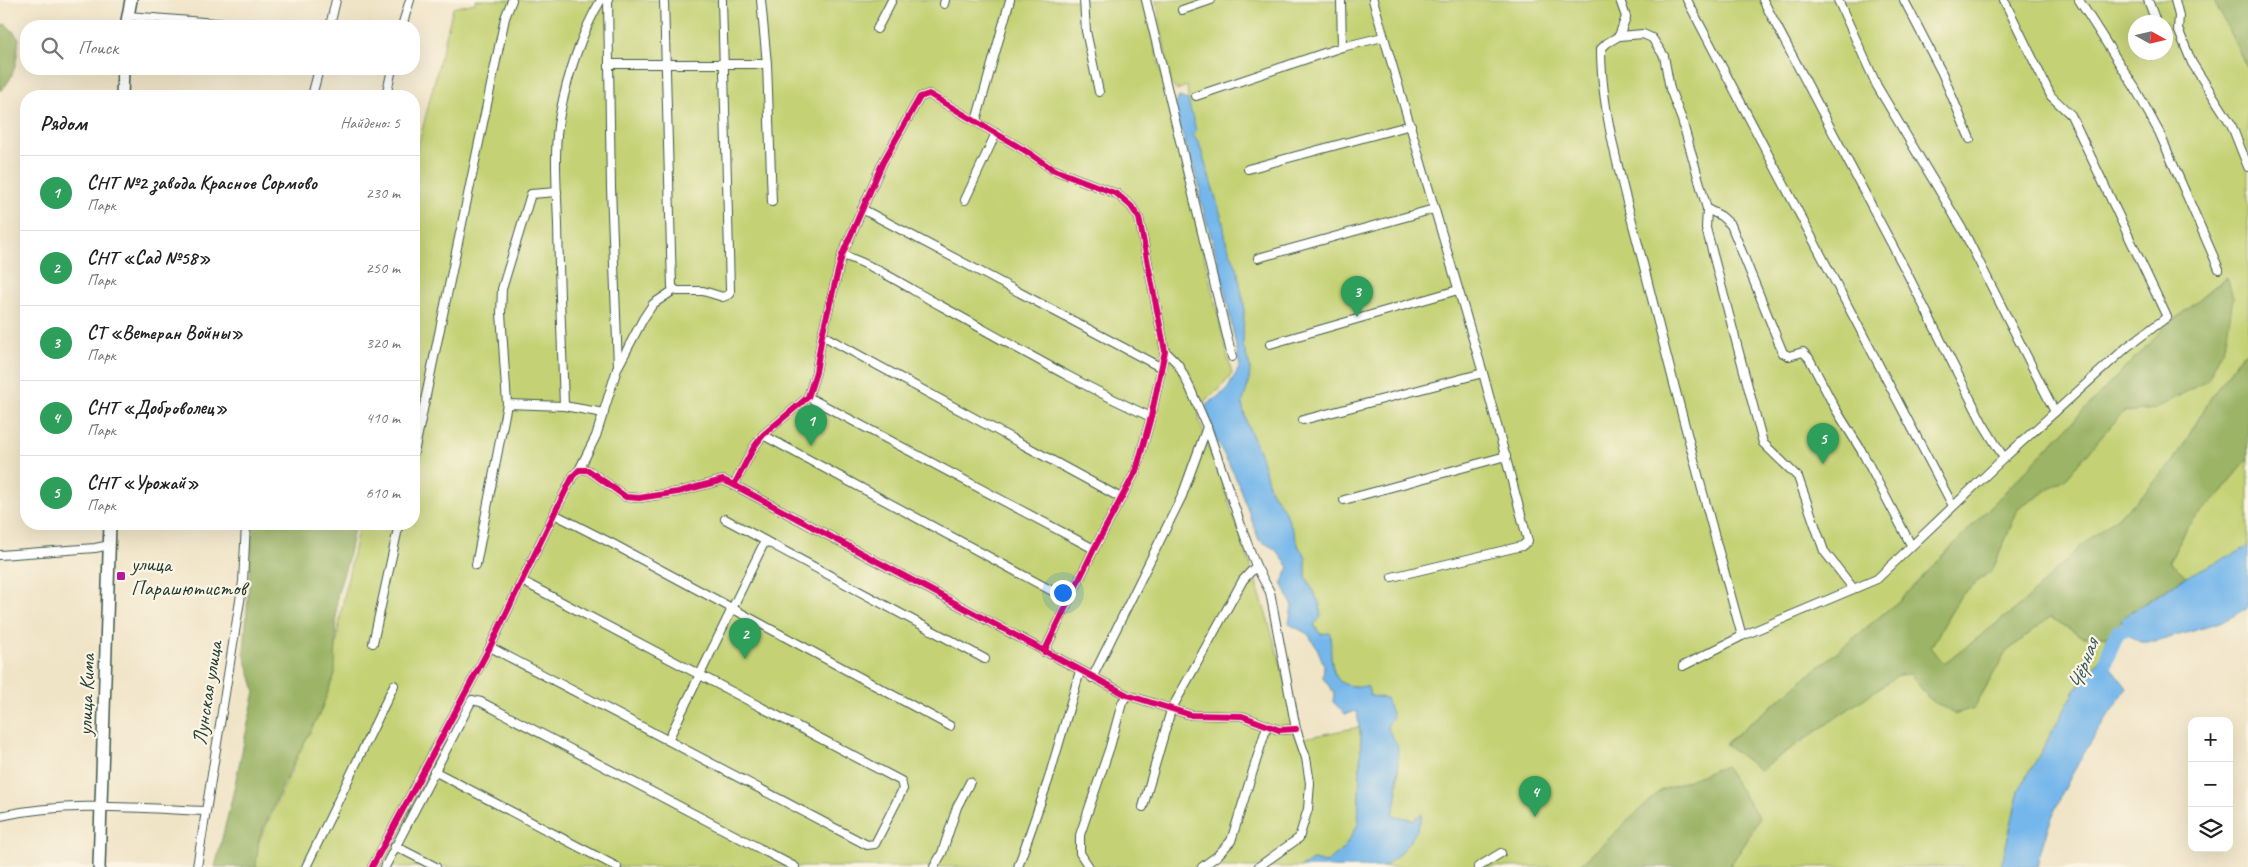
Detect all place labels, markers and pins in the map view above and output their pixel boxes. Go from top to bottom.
pin: 3 [1341,276,1373,317]
pin: 1 [795,405,827,446]
pin: 5 [1807,423,1839,464]
place label: улица Парашютистов [129,551,250,601]
marker: улица Парашютистов [115,570,127,582]
pin: 2 [729,618,761,659]
pin: 4 [1519,776,1551,817]

